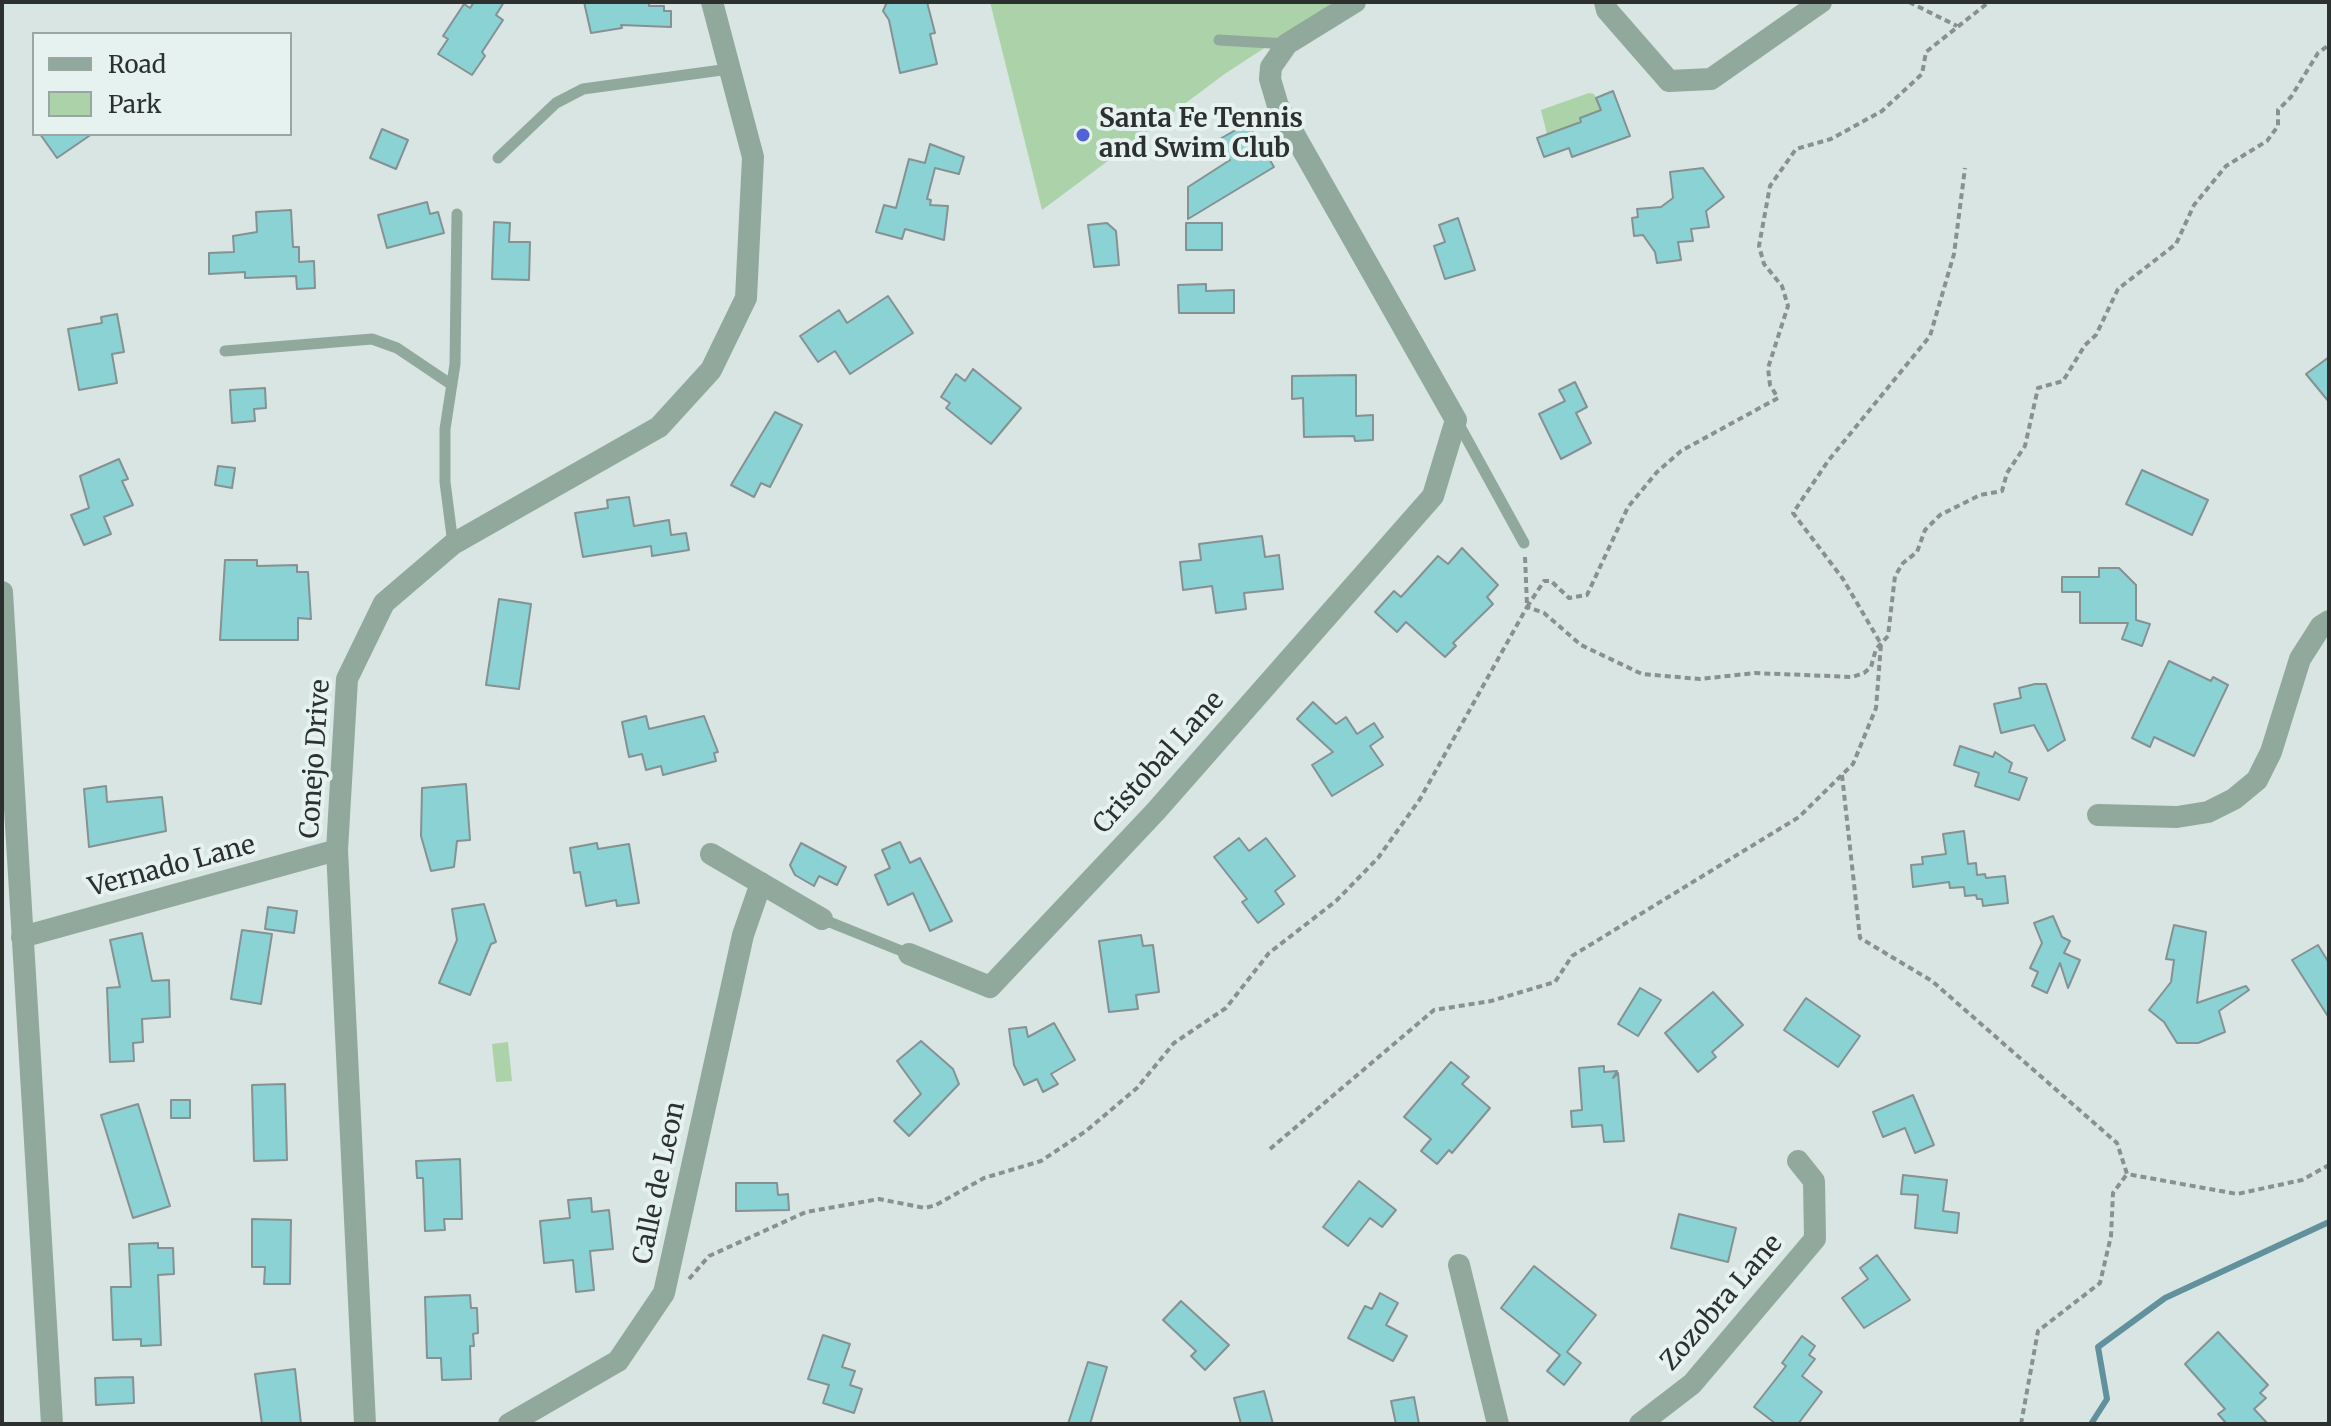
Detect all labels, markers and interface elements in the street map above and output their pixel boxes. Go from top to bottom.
legend [32,32,292,136]
text: Road [108,49,166,80]
text: Park [108,89,161,120]
place label: Santa Fe Tennis and Swim Club [1099,104,1303,166]
marker: Santa Fe Tennis and Swim Club [1074,126,1092,144]
street label: Conejo Drive [295,678,337,840]
street label: Cristobal Lane [1087,686,1231,840]
street label: Vernado Lane [85,830,259,904]
street label: Calle de Leon [628,1099,692,1267]
street label: Zozobra Lane [1655,1229,1789,1377]

